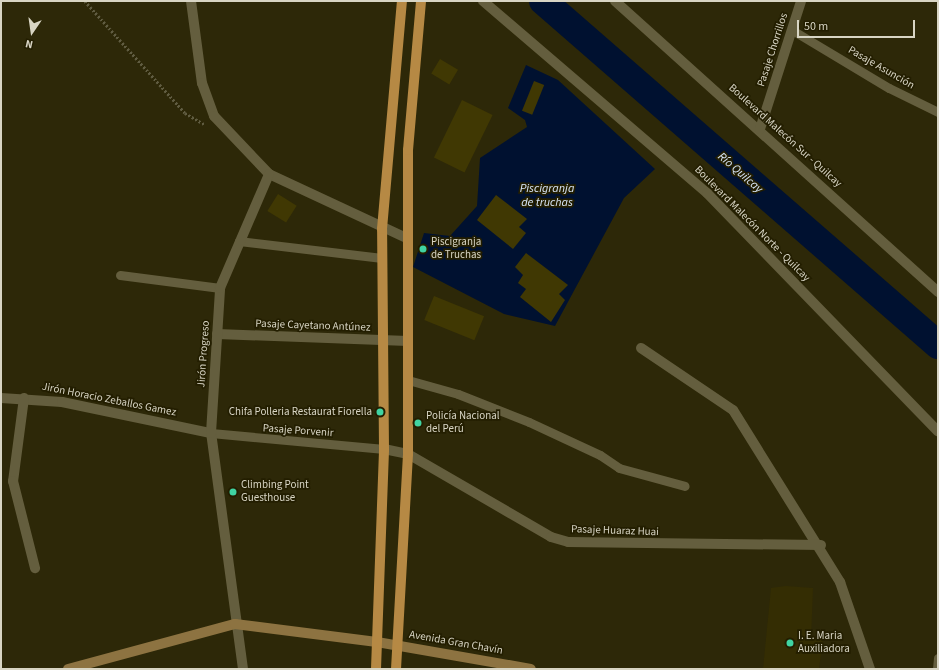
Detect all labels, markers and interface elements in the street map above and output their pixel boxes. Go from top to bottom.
north arrow [12,12,52,52]
street label: Pasaje Chorrillos [755,12,791,88]
scale bar [799,12,917,38]
text: 50 m [804,18,828,35]
text: N [24,36,34,52]
street label: Pasaje Asunción [846,44,916,92]
street label: Boulevard Malecón Sur - Quilcay [726,82,844,190]
water label: Río Quilcay [715,150,765,196]
street label: Boulevard Malecón Norte - Quilcay [691,163,813,285]
water label: Piscigranja de truchas [520,182,574,210]
place label: Piscigranja de Truchas [431,236,481,262]
marker: Piscigranja de Truchas [418,244,428,254]
street label: Pasaje Cayetano Antúnez [255,317,371,335]
street label: Jirón Progreso [195,320,213,388]
street label: Jirón Horacio Zeballos Gamez [41,380,177,420]
place label: Chifa Polleria Restaurat Fiorella [229,405,372,419]
marker: Chifa Polleria Restaurat Fiorella [375,407,385,417]
place label: Policía Nacional del Perú [426,410,500,436]
marker: Policía Nacional del Perú [413,418,423,428]
street label: Pasaje Porvenir [262,422,334,440]
place label: Climbing Point Guesthouse [241,479,309,505]
marker: Climbing Point Guesthouse [228,487,238,497]
street label: Pasaje Huaraz Huai [571,523,659,539]
street label: Avenida Gran Chavín [408,628,504,658]
place label: I. E. Maria Auxiliadora [798,630,850,656]
marker: I. E. Maria Auxiliadora [785,638,795,648]

